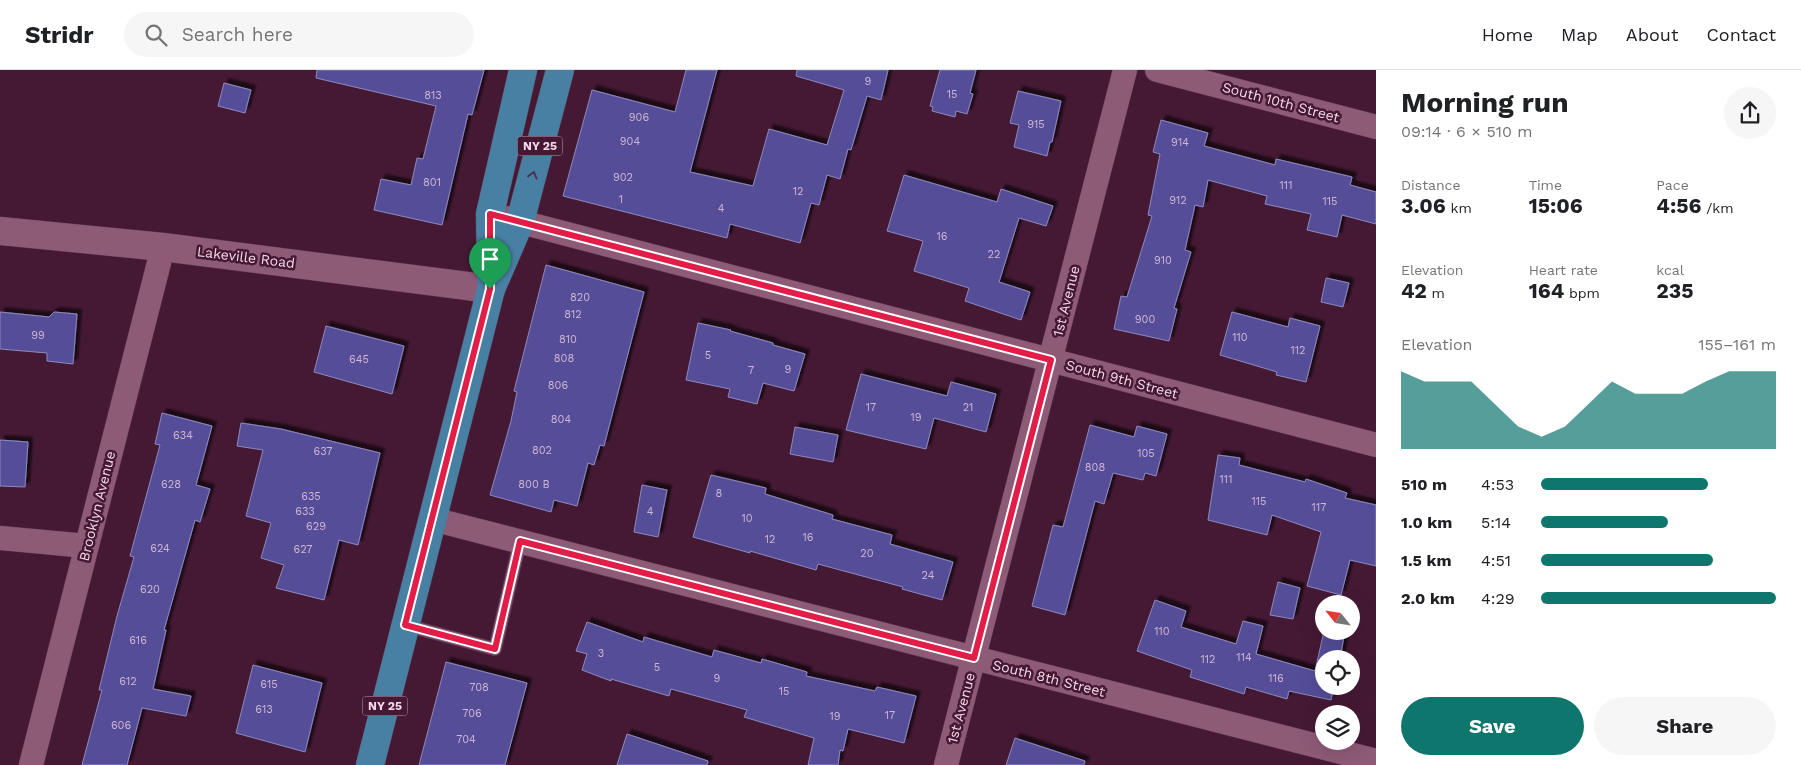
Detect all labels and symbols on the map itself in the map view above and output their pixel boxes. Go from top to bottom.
house number: 9 [865,75,872,88]
street label: South 10th Street [1221,79,1341,125]
house number: 15 [947,88,957,101]
house number: 813 [424,89,442,102]
house number: 906 [629,111,649,124]
house number: 915 [1027,118,1045,131]
house number: 904 [620,135,640,148]
road number: NY 25 [518,136,562,155]
house number: 914 [1171,136,1189,149]
one-way arrow [527,171,538,180]
house number: 902 [613,171,633,184]
house number: 801 [423,176,441,189]
house number: 111 [1280,179,1292,192]
house number: 12 [793,185,803,198]
house number: 1 [619,193,623,206]
house number: 912 [1169,194,1187,207]
house number: 115 [1323,195,1337,208]
house number: 4 [718,202,725,215]
house number: 16 [937,230,948,243]
pin [469,238,511,289]
street label: Lakeville Road [196,243,296,271]
house number: 22 [988,248,1000,261]
house number: 910 [1154,254,1172,267]
street label: 1st Avenue [1049,264,1083,338]
house number: 820 [570,291,590,304]
house number: 812 [564,308,582,321]
house number: 900 [1135,313,1155,326]
house number: 99 [31,329,45,342]
house number: 110 [1232,331,1248,344]
house number: 810 [559,333,577,346]
house number: 112 [1291,344,1306,357]
house number: 5 [705,349,711,362]
house number: 808 [554,352,574,365]
house number: 645 [349,353,369,366]
street label: South 9th Street [1064,356,1180,402]
house number: 9 [785,363,792,376]
house number: 7 [748,364,754,377]
house number: 806 [548,379,568,392]
house number: 17 [866,401,876,414]
house number: 21 [963,401,973,414]
house number: 19 [910,411,922,424]
house number: 804 [551,413,571,426]
house number: 634 [173,429,193,442]
house number: 802 [532,444,552,457]
house number: 637 [314,445,332,458]
house number: 105 [1137,447,1155,460]
street label: Brooklyn Avenue [76,449,118,563]
house number: 808 [1085,461,1105,474]
house number: 111 [1220,473,1232,486]
house number: 628 [161,478,181,491]
house number: 800 B [518,478,550,491]
house number: 8 [716,487,723,500]
house number: 635 [301,490,321,503]
house number: 115 [1252,495,1266,508]
house number: 117 [1312,501,1326,514]
house number: 633 [295,505,315,518]
house number: 4 [647,505,654,518]
house number: 10 [741,512,753,525]
house number: 629 [306,520,326,533]
house number: 16 [803,531,814,544]
house number: 12 [765,533,775,546]
house number: 624 [150,542,170,555]
house number: 627 [293,543,313,556]
house number: 20 [860,547,874,560]
house number: 24 [922,569,935,582]
house number: 620 [140,583,160,596]
north arrow [1315,595,1360,640]
house number: 110 [1154,625,1170,638]
house number: 616 [129,634,147,647]
house number: 3 [598,647,604,660]
house number: 114 [1236,651,1252,664]
house number: 112 [1201,653,1216,666]
street label: South 8th Street [991,656,1107,700]
house number: 5 [654,661,660,674]
street label: 1st Avenue [944,671,978,745]
house number: 9 [714,672,721,685]
house number: 116 [1268,672,1284,685]
house number: 612 [119,675,137,688]
house number: 615 [260,678,278,691]
house number: 708 [469,681,489,694]
house number: 15 [779,685,789,698]
road number: NY 25 [362,696,408,716]
house number: 613 [255,703,273,716]
house number: 706 [462,707,482,720]
house number: 17 [885,709,895,722]
house number: 19 [829,710,841,723]
house number: 606 [111,719,131,732]
house number: 704 [456,733,476,746]

